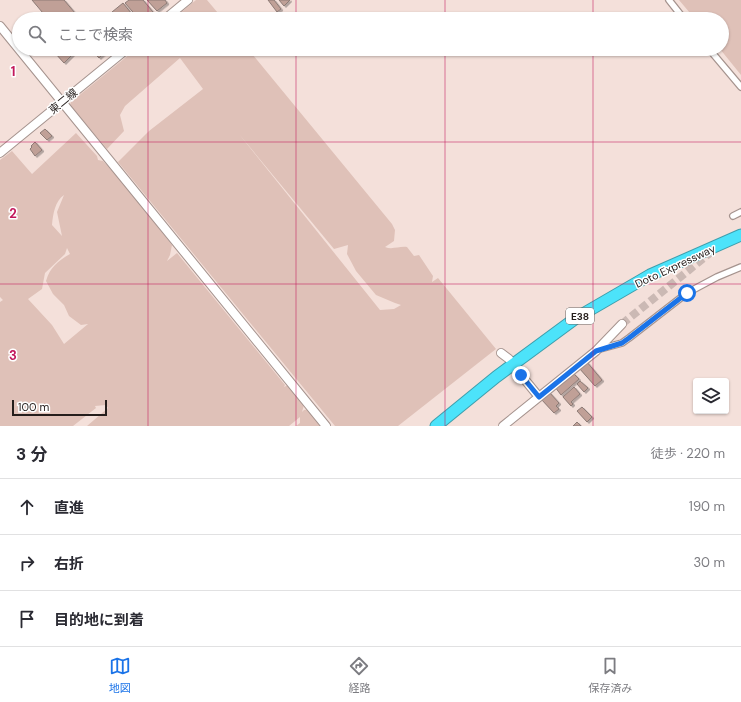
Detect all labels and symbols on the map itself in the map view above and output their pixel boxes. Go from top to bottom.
text: 1 [11,63,15,80]
street label: 東二線 [46,85,80,117]
text: 2 [9,205,17,222]
street label: Doto Expressway [633,241,717,291]
route start [678,284,696,302]
road number: E38 [566,308,594,324]
text: 3 [9,347,17,364]
route end [512,366,530,384]
scale bar [12,398,107,417]

